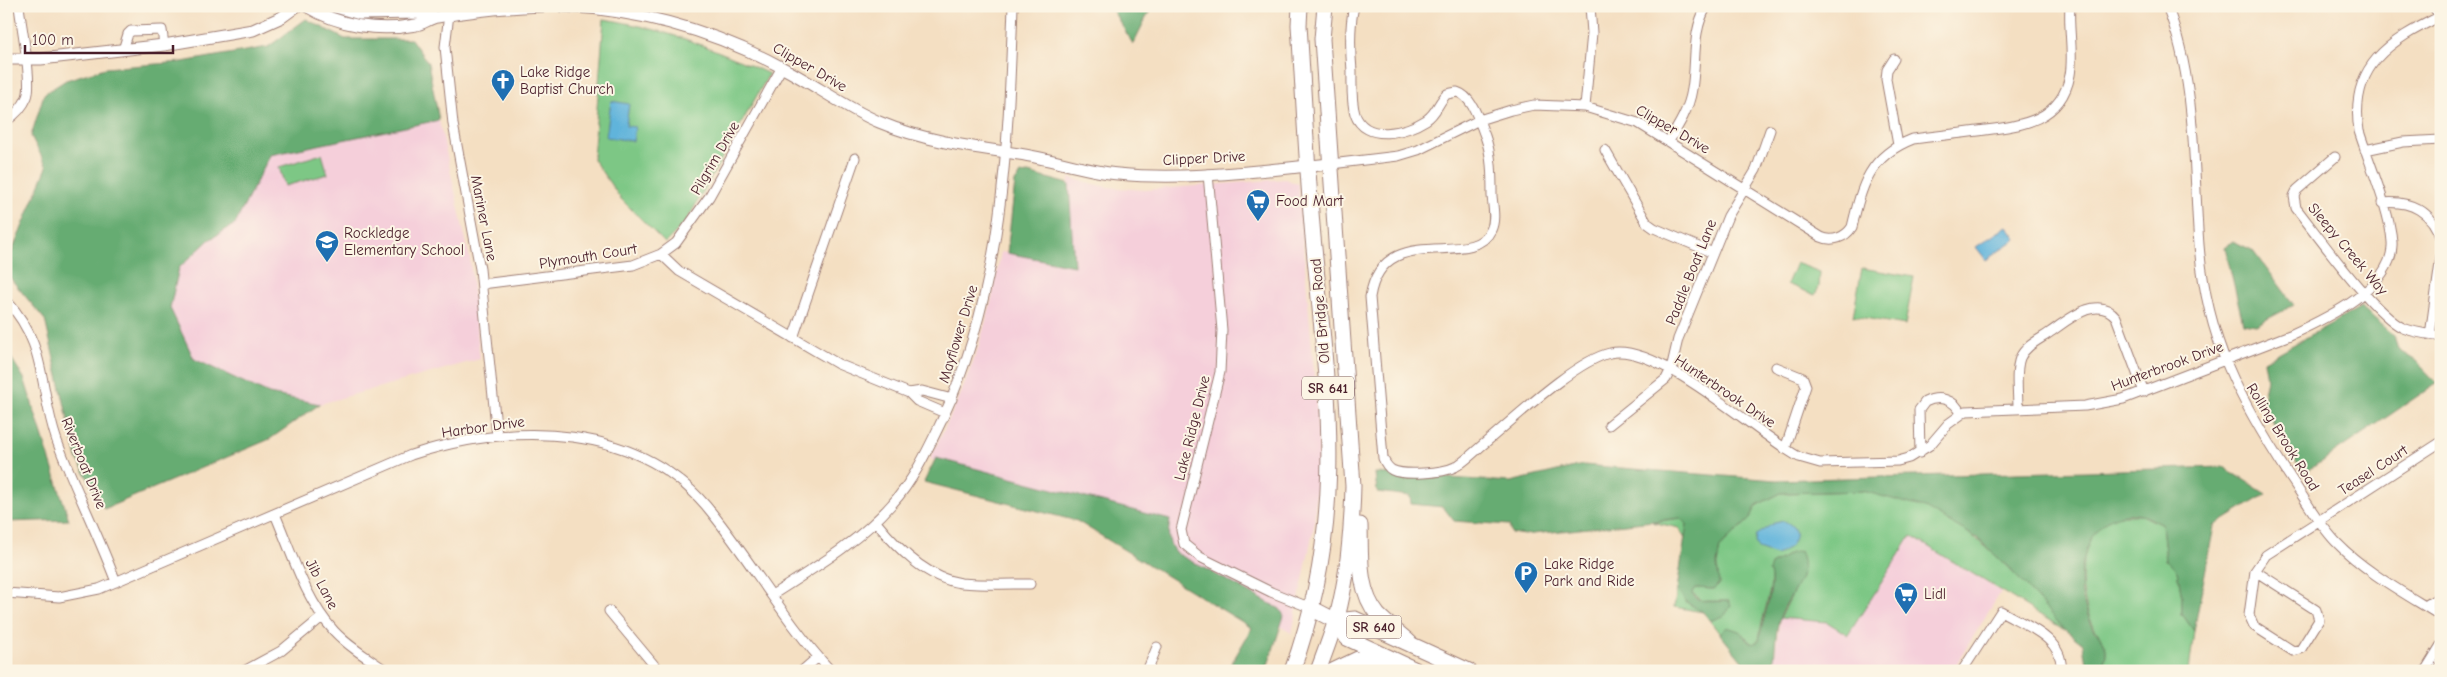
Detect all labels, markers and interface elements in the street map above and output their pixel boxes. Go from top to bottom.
scale bar [25,22,172,54]
text: 100 m [32,31,74,49]
street label: Clipper Drive [770,39,851,96]
place label: Lake Ridge Baptist Church [520,63,614,98]
church icon: Lake Ridge Baptist Church [490,68,516,102]
street label: Clipper Drive [1633,101,1714,158]
street label: Pilgrim Drive [687,118,744,198]
street label: Clipper Drive [1162,147,1246,169]
street label: Mariner Lane [467,173,501,263]
supermarket icon: Food Mart [1245,188,1271,222]
place label: Food Mart [1276,192,1344,210]
street label: Sleepy Creek Way [2304,199,2392,299]
street label: Paddle Boat Lane [1662,216,1721,327]
place label: Rockledge Elementary School [344,224,464,259]
school or university icon: Rockledge Elementary School [314,229,340,263]
street label: Plymouth Court [538,239,639,273]
street label: Old Bridge Road [1306,258,1334,364]
street label: Mayflower Drive [935,282,982,385]
street label: Hunterbrook Drive [2108,337,2226,395]
street label: Hunterbrook Drive [1671,350,1779,432]
street label: Lake Ridge Drive [1170,373,1214,482]
road number: SR 641 [1302,376,1354,399]
street label: Rolling Brook Road [2243,380,2323,494]
street label: Harbor Drive [440,412,526,442]
street label: Riverboat Drive [57,415,111,512]
street label: Teasel Court [2335,441,2412,499]
place label: Lake Ridge Park and Ride [1544,555,1635,590]
street label: Jib Lane [302,556,343,613]
parking icon: Lake Ridge Park and Ride [1513,560,1539,594]
supermarket icon: Lidl [1893,581,1919,615]
place label: Lidl [1924,585,1946,603]
road number: SR 640 [1346,616,1402,638]

